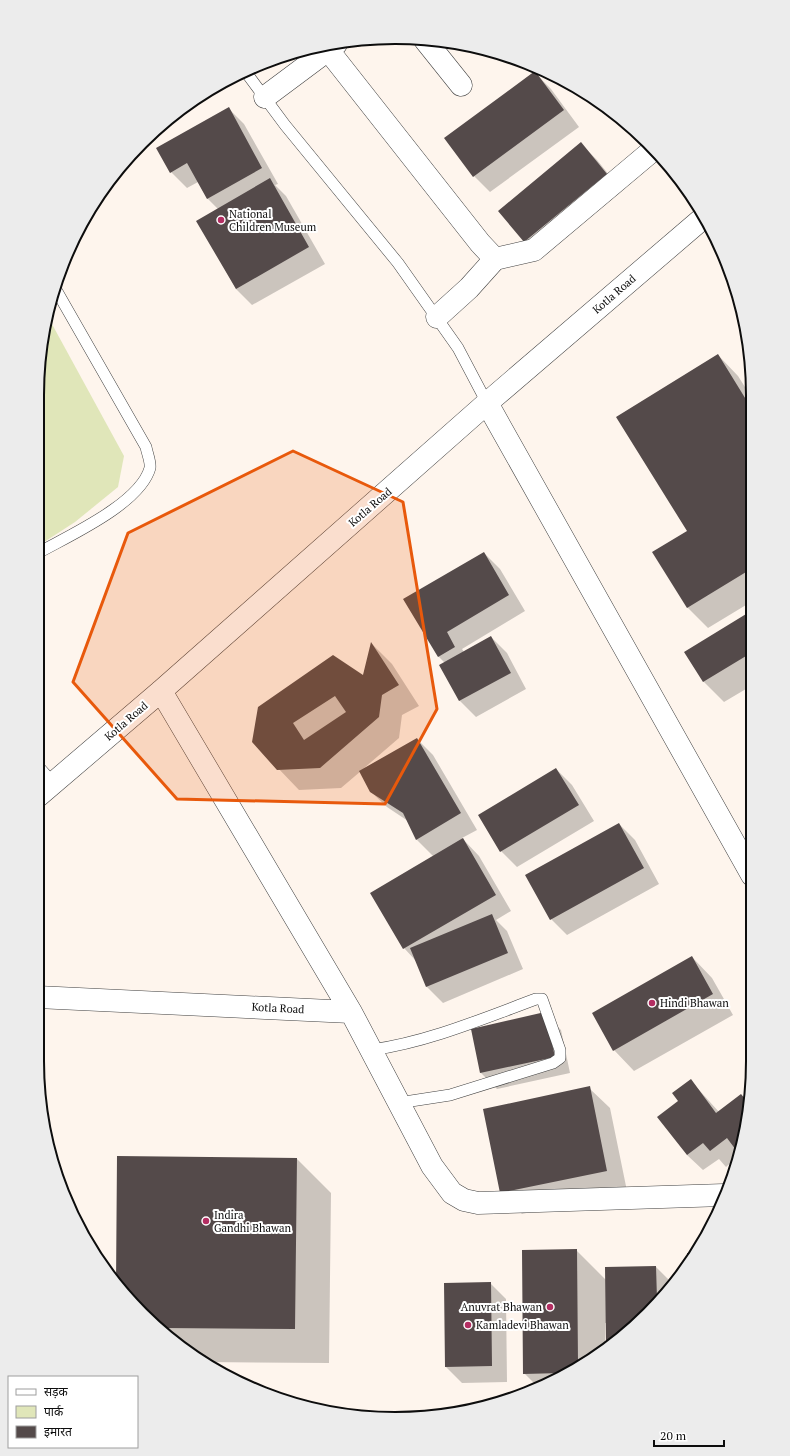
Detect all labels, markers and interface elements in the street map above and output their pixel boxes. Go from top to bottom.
place label: National Children Museum [229,207,317,234]
marker: National Children Museum [216,215,226,225]
street label: Kotla Road [590,271,638,317]
street label: Kotla Road [346,484,394,530]
street label: Kotla Road [102,698,150,744]
place label: Hindi Bhawan [660,996,729,1010]
marker: Hindi Bhawan [647,998,657,1008]
street label: Kotla Road [251,1000,305,1016]
place label: Indira Gandhi Bhawan [214,1208,292,1235]
marker: Indira Gandhi Bhawan [201,1216,211,1226]
place label: Anuvrat Bhawan [461,1300,542,1314]
marker: Anuvrat Bhawan [545,1302,555,1312]
place label: Kamladevi Bhawan [476,1318,569,1332]
marker: Kamladevi Bhawan [463,1320,473,1330]
legend [8,1376,138,1448]
text: सड़क [44,1384,69,1399]
text: पार्क [44,1404,64,1419]
scale bar [654,1422,724,1448]
text: इमारत [44,1424,73,1439]
text: 20 m [660,1428,687,1443]

